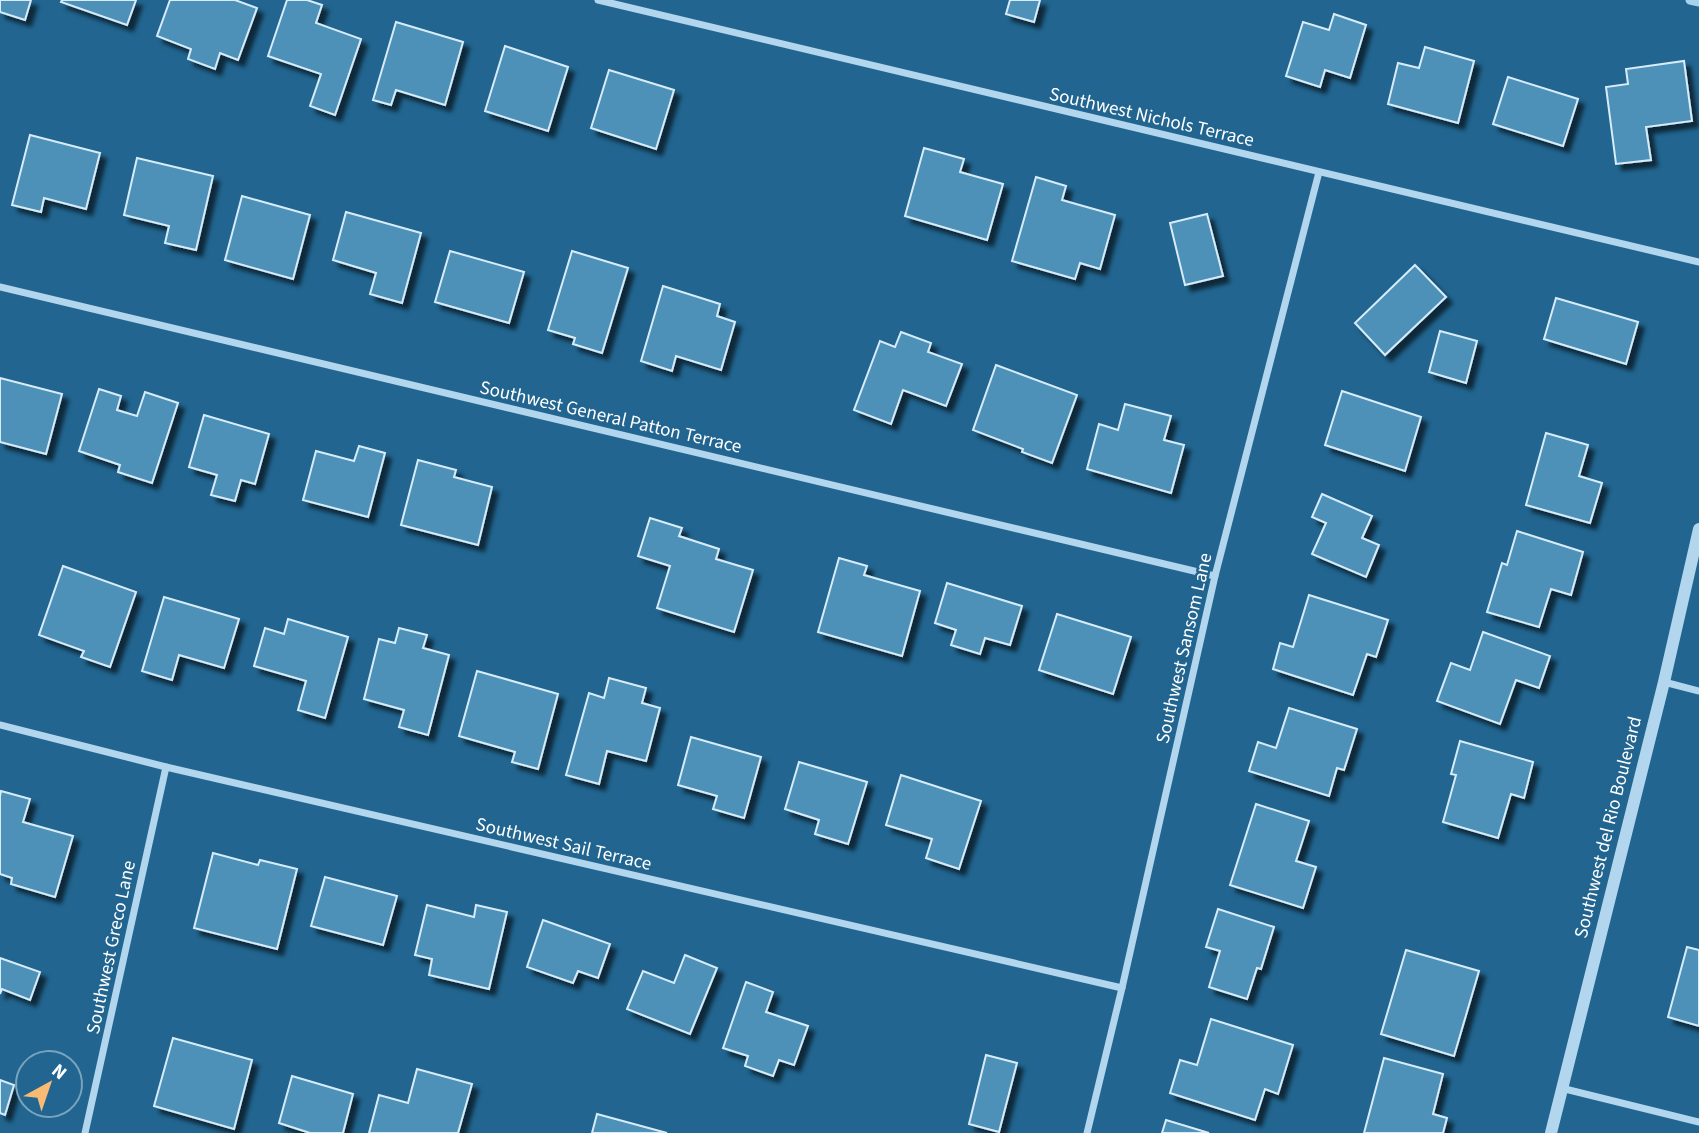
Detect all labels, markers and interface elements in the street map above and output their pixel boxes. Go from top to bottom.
street label: Southwest Nichols Terrace [1047,81,1257,154]
street label: Southwest General Patton Terrace [477,374,744,461]
street label: Southwest Sansom Lane [1149,550,1220,746]
street label: Southwest del Rio Boulevard [1568,714,1649,941]
street label: Southwest Sail Terrace [473,811,654,878]
street label: Southwest Greco Lane [80,858,143,1037]
north arrow [14,1049,84,1119]
text: N [45,1058,72,1087]

